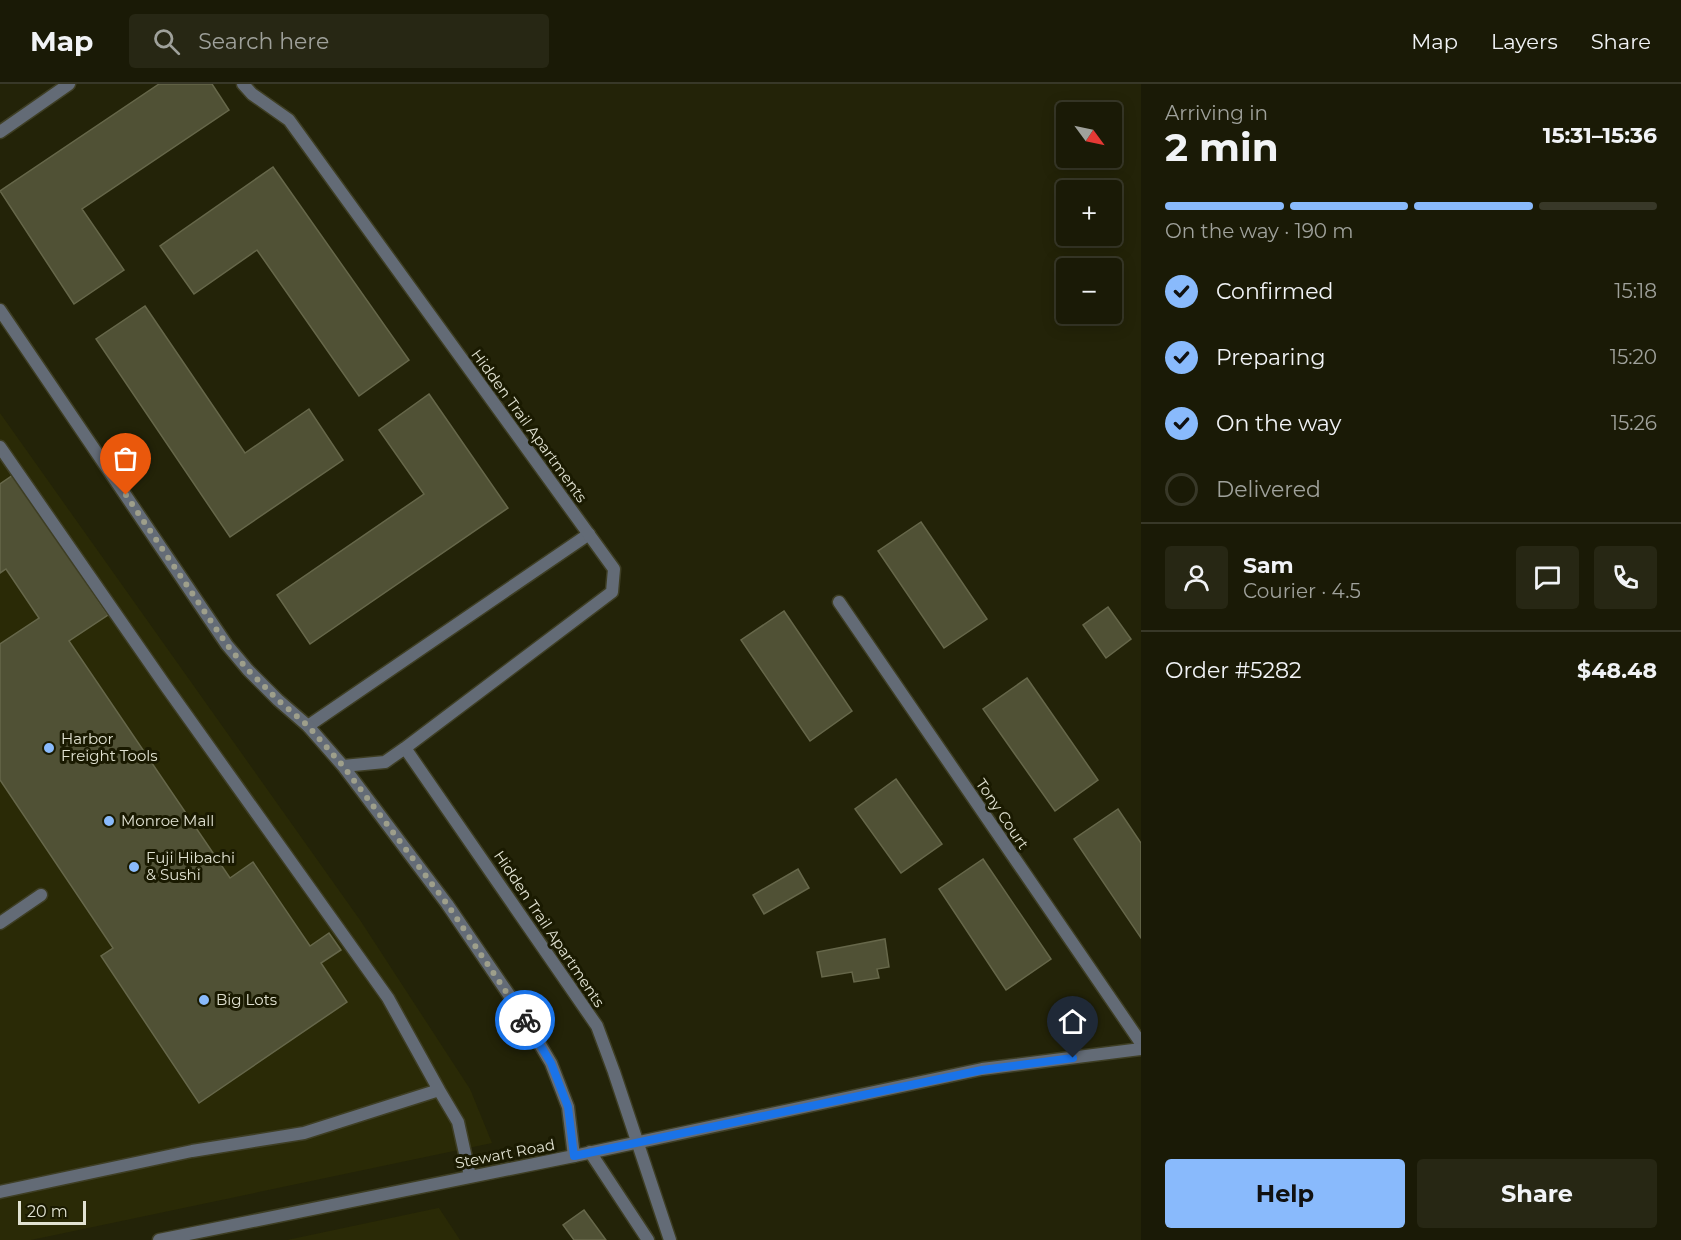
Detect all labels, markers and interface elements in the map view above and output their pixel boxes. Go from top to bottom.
search box [129,14,549,68]
text: Map [30,24,93,58]
icon: search [150,25,183,58]
text: Search here [198,28,329,55]
text: Map [1411,29,1458,54]
text: Layers [1491,29,1558,54]
text: Share [1591,29,1651,54]
text: Arriving in [1165,101,1268,125]
north arrow [1056,102,1122,168]
map controls [1056,102,1122,324]
text: 15:31–15:36 [1543,122,1657,149]
text: 2 min [1165,123,1279,171]
button: + [1056,180,1122,246]
text: On the way · 190 m [1165,219,1354,243]
button: − [1056,258,1122,324]
icon: check [1165,275,1198,308]
text: Confirmed [1216,278,1333,305]
text: 15:18 [1614,279,1657,303]
icon: check [1165,341,1198,374]
text: Preparing [1216,344,1325,371]
street label: Hidden Trail Apartments [467,345,591,506]
text: 15:20 [1610,345,1657,369]
icon: check [1165,407,1198,440]
text: On the way [1216,410,1341,437]
text: 15:26 [1611,411,1657,435]
pin [100,433,151,495]
icon: bag [109,442,142,475]
text: Delivered [1216,476,1321,503]
button: person [1165,546,1228,609]
button: chat [1516,546,1579,609]
button: phone [1594,546,1657,609]
text: Sam [1243,552,1294,579]
text: Courier · 4.5 [1243,579,1361,603]
text: Order #5282 [1165,657,1301,684]
text: $48.48 [1577,657,1657,684]
place label: Harbor Freight Tools [61,729,158,765]
marker: Harbor Freight Tools [42,741,56,755]
street label: Tony Court [972,775,1033,853]
place label: Monroe Mall [121,811,214,830]
marker: Monroe Mall [102,814,116,828]
street label: Hidden Trail Apartments [490,847,609,1011]
place label: Fuji Hibachi & Sushi [146,848,235,884]
marker: Fuji Hibachi & Sushi [127,860,141,874]
place label: Big Lots [216,990,277,1009]
courier [495,990,555,1050]
marker: Big Lots [197,993,211,1007]
pin [1047,996,1098,1058]
icon: bike [509,1004,542,1037]
icon: home [1056,1005,1089,1038]
street label: Stewart Road [453,1135,556,1172]
button: Help [1165,1159,1405,1228]
button: Share [1417,1159,1657,1228]
scale bar [18,1198,86,1226]
text: 20 m [27,1202,68,1221]

